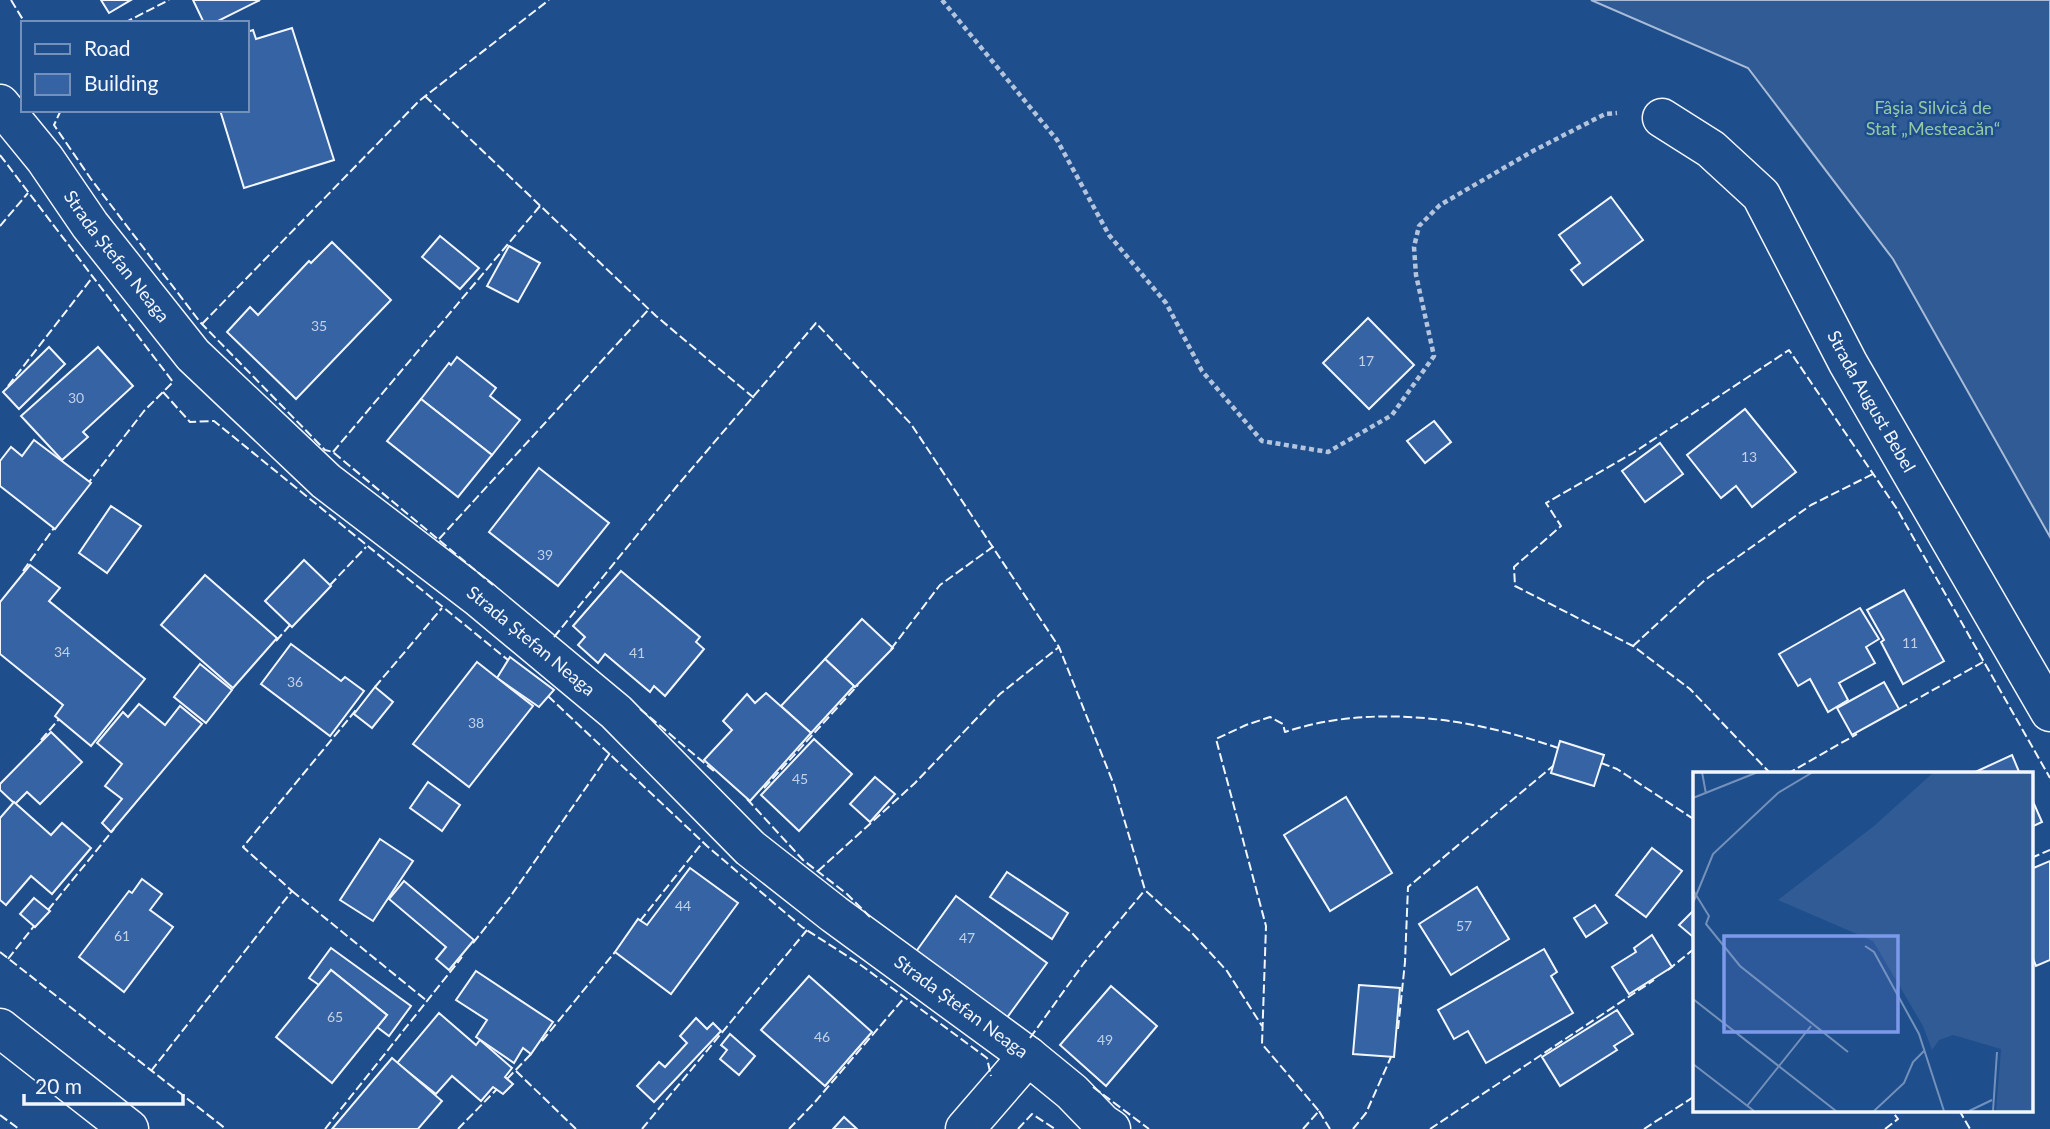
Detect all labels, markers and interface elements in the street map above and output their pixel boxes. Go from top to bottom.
legend [21,21,248,112]
text: Road [84,35,131,60]
text: Building [84,70,159,95]
park label: Fâşia Silvică de Stat „Mesteacăn“ [1866,96,2000,139]
street label: Strada Ștefan Neaga [60,186,175,326]
house number: 35 [311,317,327,334]
street label: Strada August Bebel [1823,327,1921,476]
house number: 17 [1358,352,1374,369]
house number: 30 [68,389,84,406]
house number: 13 [1741,448,1757,465]
house number: 39 [537,546,553,563]
street label: Strada Ștefan Neaga [463,581,600,700]
house number: 11 [1902,634,1918,651]
house number: 34 [54,643,70,660]
house number: 41 [629,644,645,661]
house number: 36 [287,673,303,690]
house number: 38 [468,714,484,731]
house number: 45 [792,770,808,787]
inset map [1693,772,2032,1112]
house number: 44 [675,897,691,914]
house number: 57 [1456,917,1472,934]
house number: 61 [114,927,130,944]
house number: 47 [959,929,975,946]
street label: Strada Ștefan Neaga [890,950,1033,1062]
house number: 65 [327,1008,343,1025]
house number: 46 [814,1028,830,1045]
house number: 49 [1097,1031,1113,1048]
scale bar [24,1062,184,1106]
text: 20 m [35,1073,82,1098]

